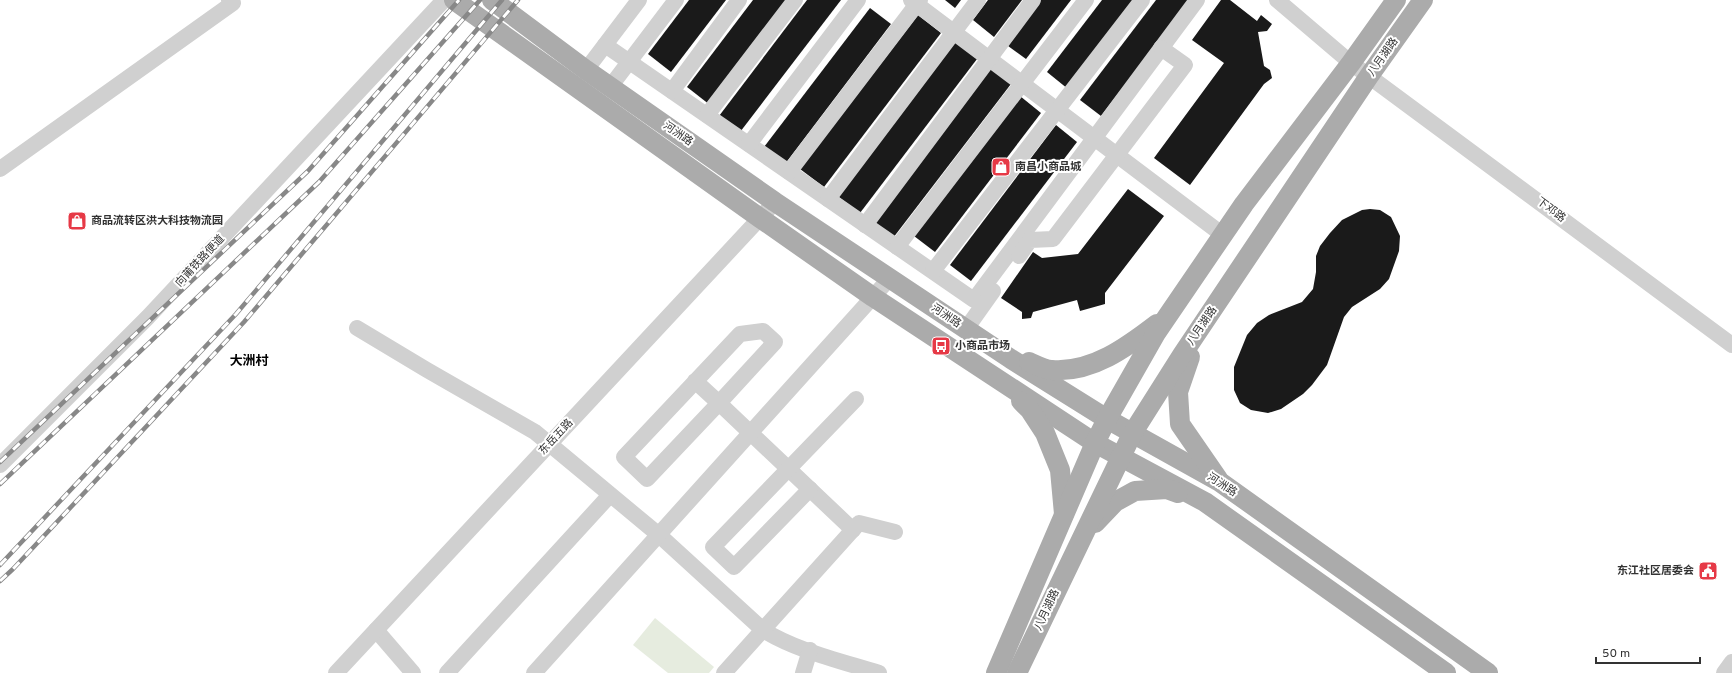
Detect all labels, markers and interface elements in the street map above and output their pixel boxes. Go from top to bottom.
street label: 八月湖路 [1365,35,1401,79]
street label: 河洲路 [660,119,696,149]
shop icon: 南昌小商品城 [990,156,1012,178]
place label: 南昌小商品城 [1015,160,1082,174]
street label: 下邓路 [1534,194,1568,226]
shop icon: 商品流转区·洪大科技物流园 [66,210,88,232]
place label: 商品流转区·洪大科技物流园 [91,214,223,228]
street label: 向莆铁路便道 [172,232,228,290]
street label: 河洲路 [928,301,964,331]
street label: 八月湖路 [1184,304,1220,348]
bus stop icon: 小商品市场 [930,335,952,357]
place label: 小商品市场 [955,339,1010,353]
district label: 大洲村 [229,353,269,370]
street label: 东岳五路 [536,416,576,458]
street label: 河洲路 [1204,470,1240,500]
public building icon: 东江社区居委会 [1697,560,1719,582]
place label: 东江社区居委会 [1617,564,1694,578]
street label: 八月湖路 [1031,587,1063,633]
scale bar [1596,639,1700,665]
text: 50 m [1602,646,1630,662]

